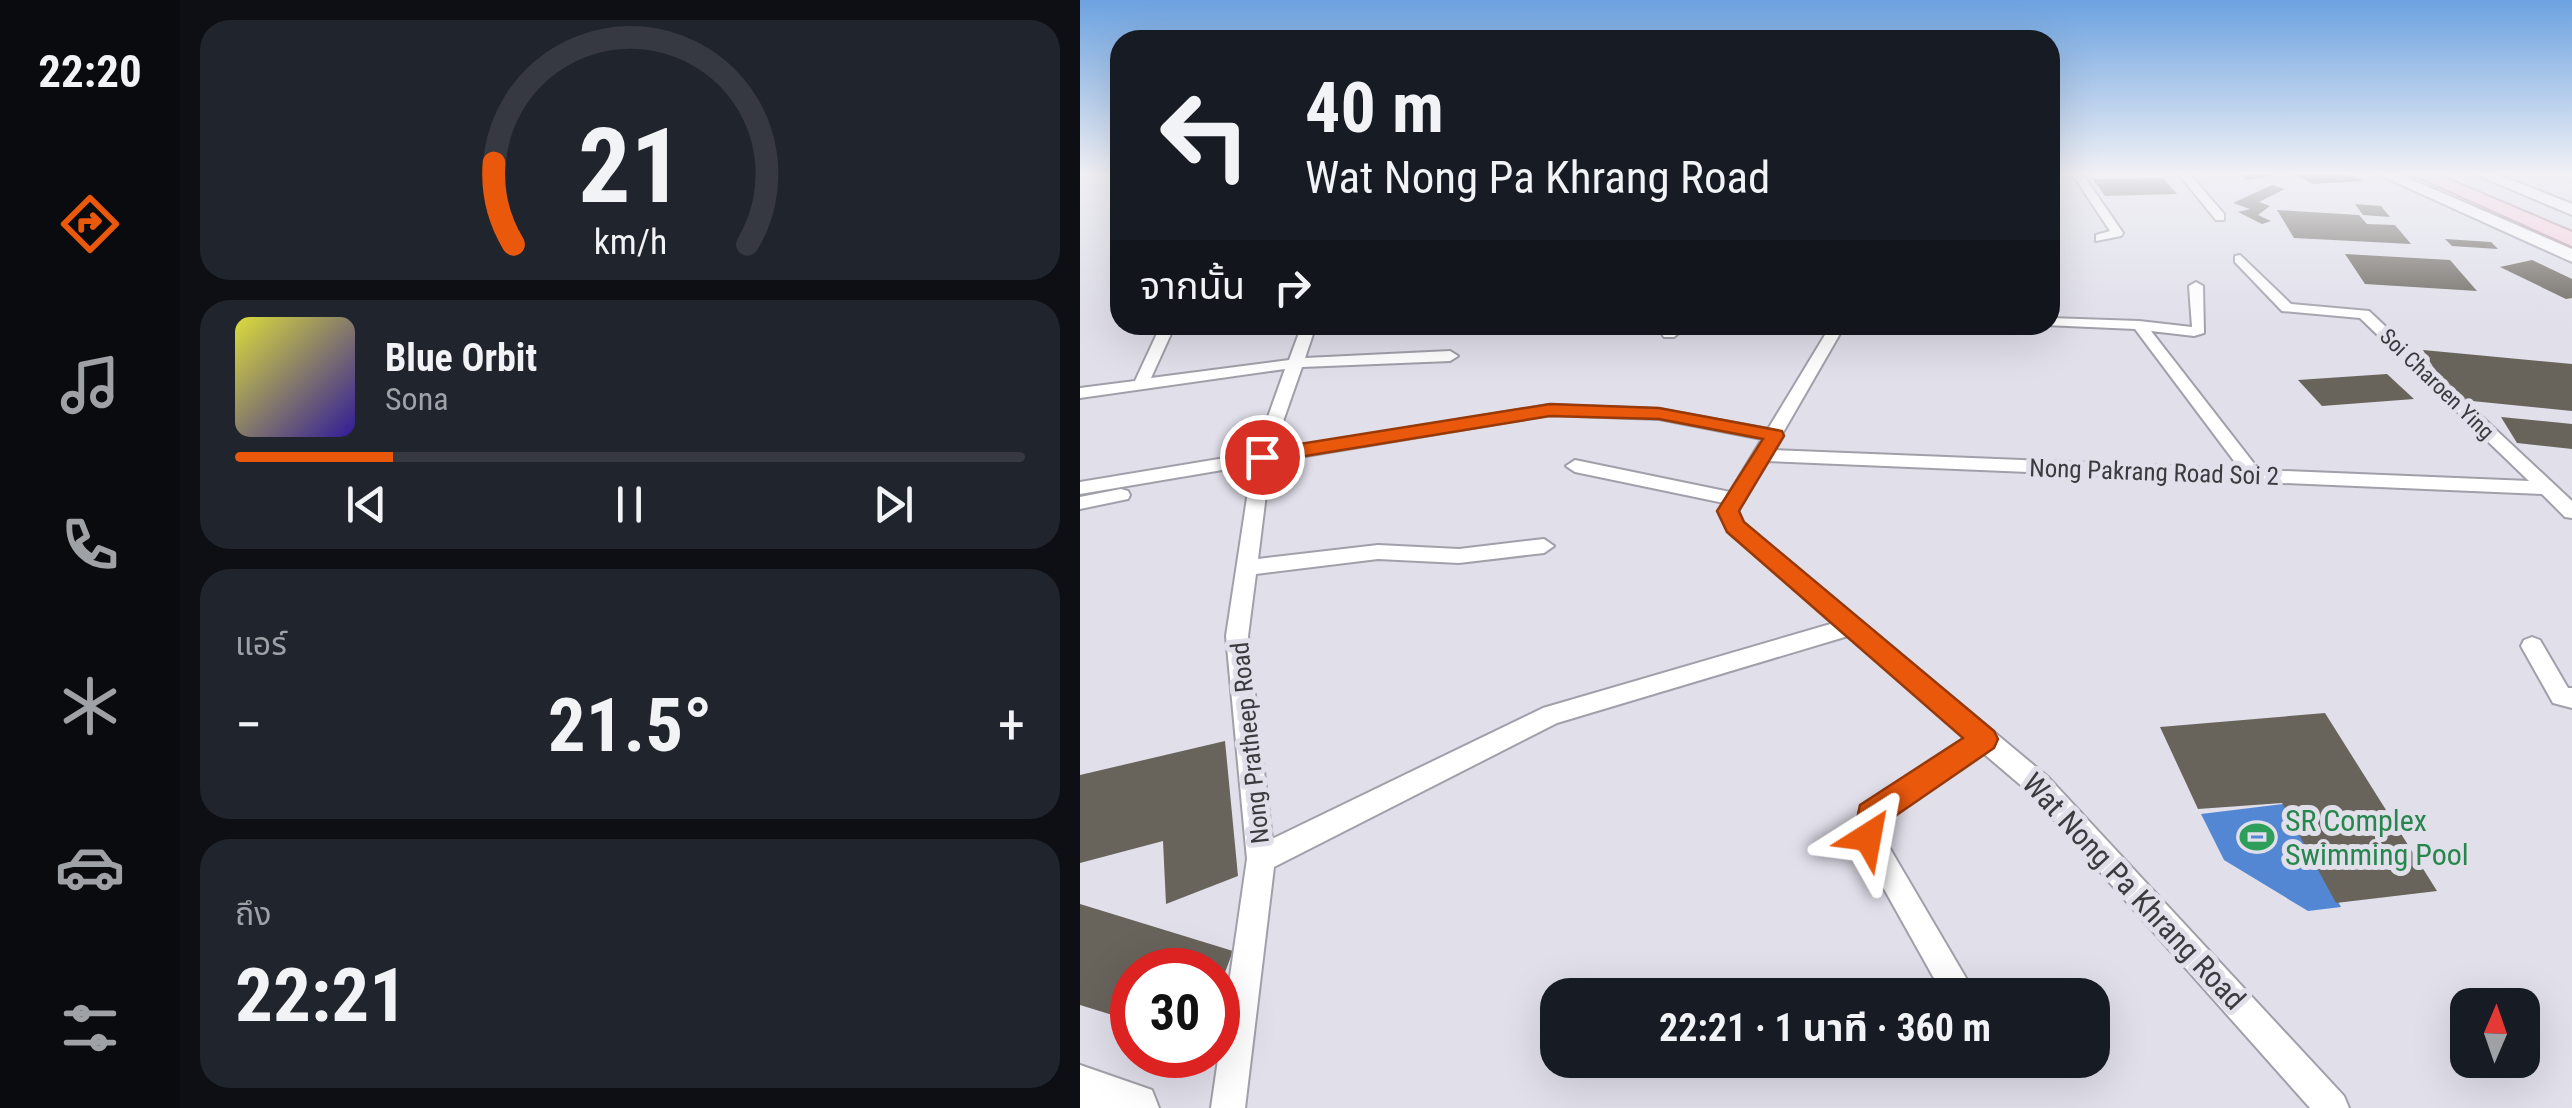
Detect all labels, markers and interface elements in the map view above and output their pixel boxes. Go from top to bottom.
text: 22:20 [38,45,142,98]
text: 40 m [1305,67,1444,149]
icon: left [1140,70,1270,200]
text: 21 [577,106,683,227]
text: Wat Nong Pa Khrang Road [1305,151,1770,204]
icon: directions [55,189,125,259]
text: km/h [593,221,667,263]
icon: right [1265,260,1320,315]
text: จากนั้น [1140,264,1245,308]
street label: Soi Charoen Ying [2375,324,2499,444]
text: Blue Orbit [385,336,537,380]
icon: music [55,350,125,420]
text: Sona [385,380,448,418]
pin [1220,415,1305,500]
icon: arrive [1235,430,1290,485]
street label: Nong Pakrang Road Soi 2 [2029,453,2279,491]
icon: previous [339,477,394,532]
icon: pause [602,477,657,532]
icon: next [866,477,921,532]
icon: phone [55,510,125,580]
text: แอร์ [235,625,287,663]
street label: Nong Pratheep Road [1225,641,1275,845]
icon: climate [55,671,125,741]
text: 21.5° [548,681,712,769]
text: − [235,693,263,757]
text: + [998,693,1025,757]
street label: Wat Nong Pa Khrang Road [2015,766,2253,1016]
position arrow [1816,785,1920,889]
place label: SR Complex Swimming Pool [2285,803,2469,872]
sports icon: SR Complex Swimming Pool [2238,818,2276,856]
icon: car [55,832,125,902]
text: ถึง [235,895,271,933]
speed limit sign: 30 [1110,948,1240,1078]
text: 22:21 [235,951,407,1039]
north arrow [2450,988,2540,1078]
map controls [2450,988,2540,1078]
icon: filters [55,993,125,1063]
text: 22:21 · 1 นาที · 360 m [1659,1006,1991,1050]

